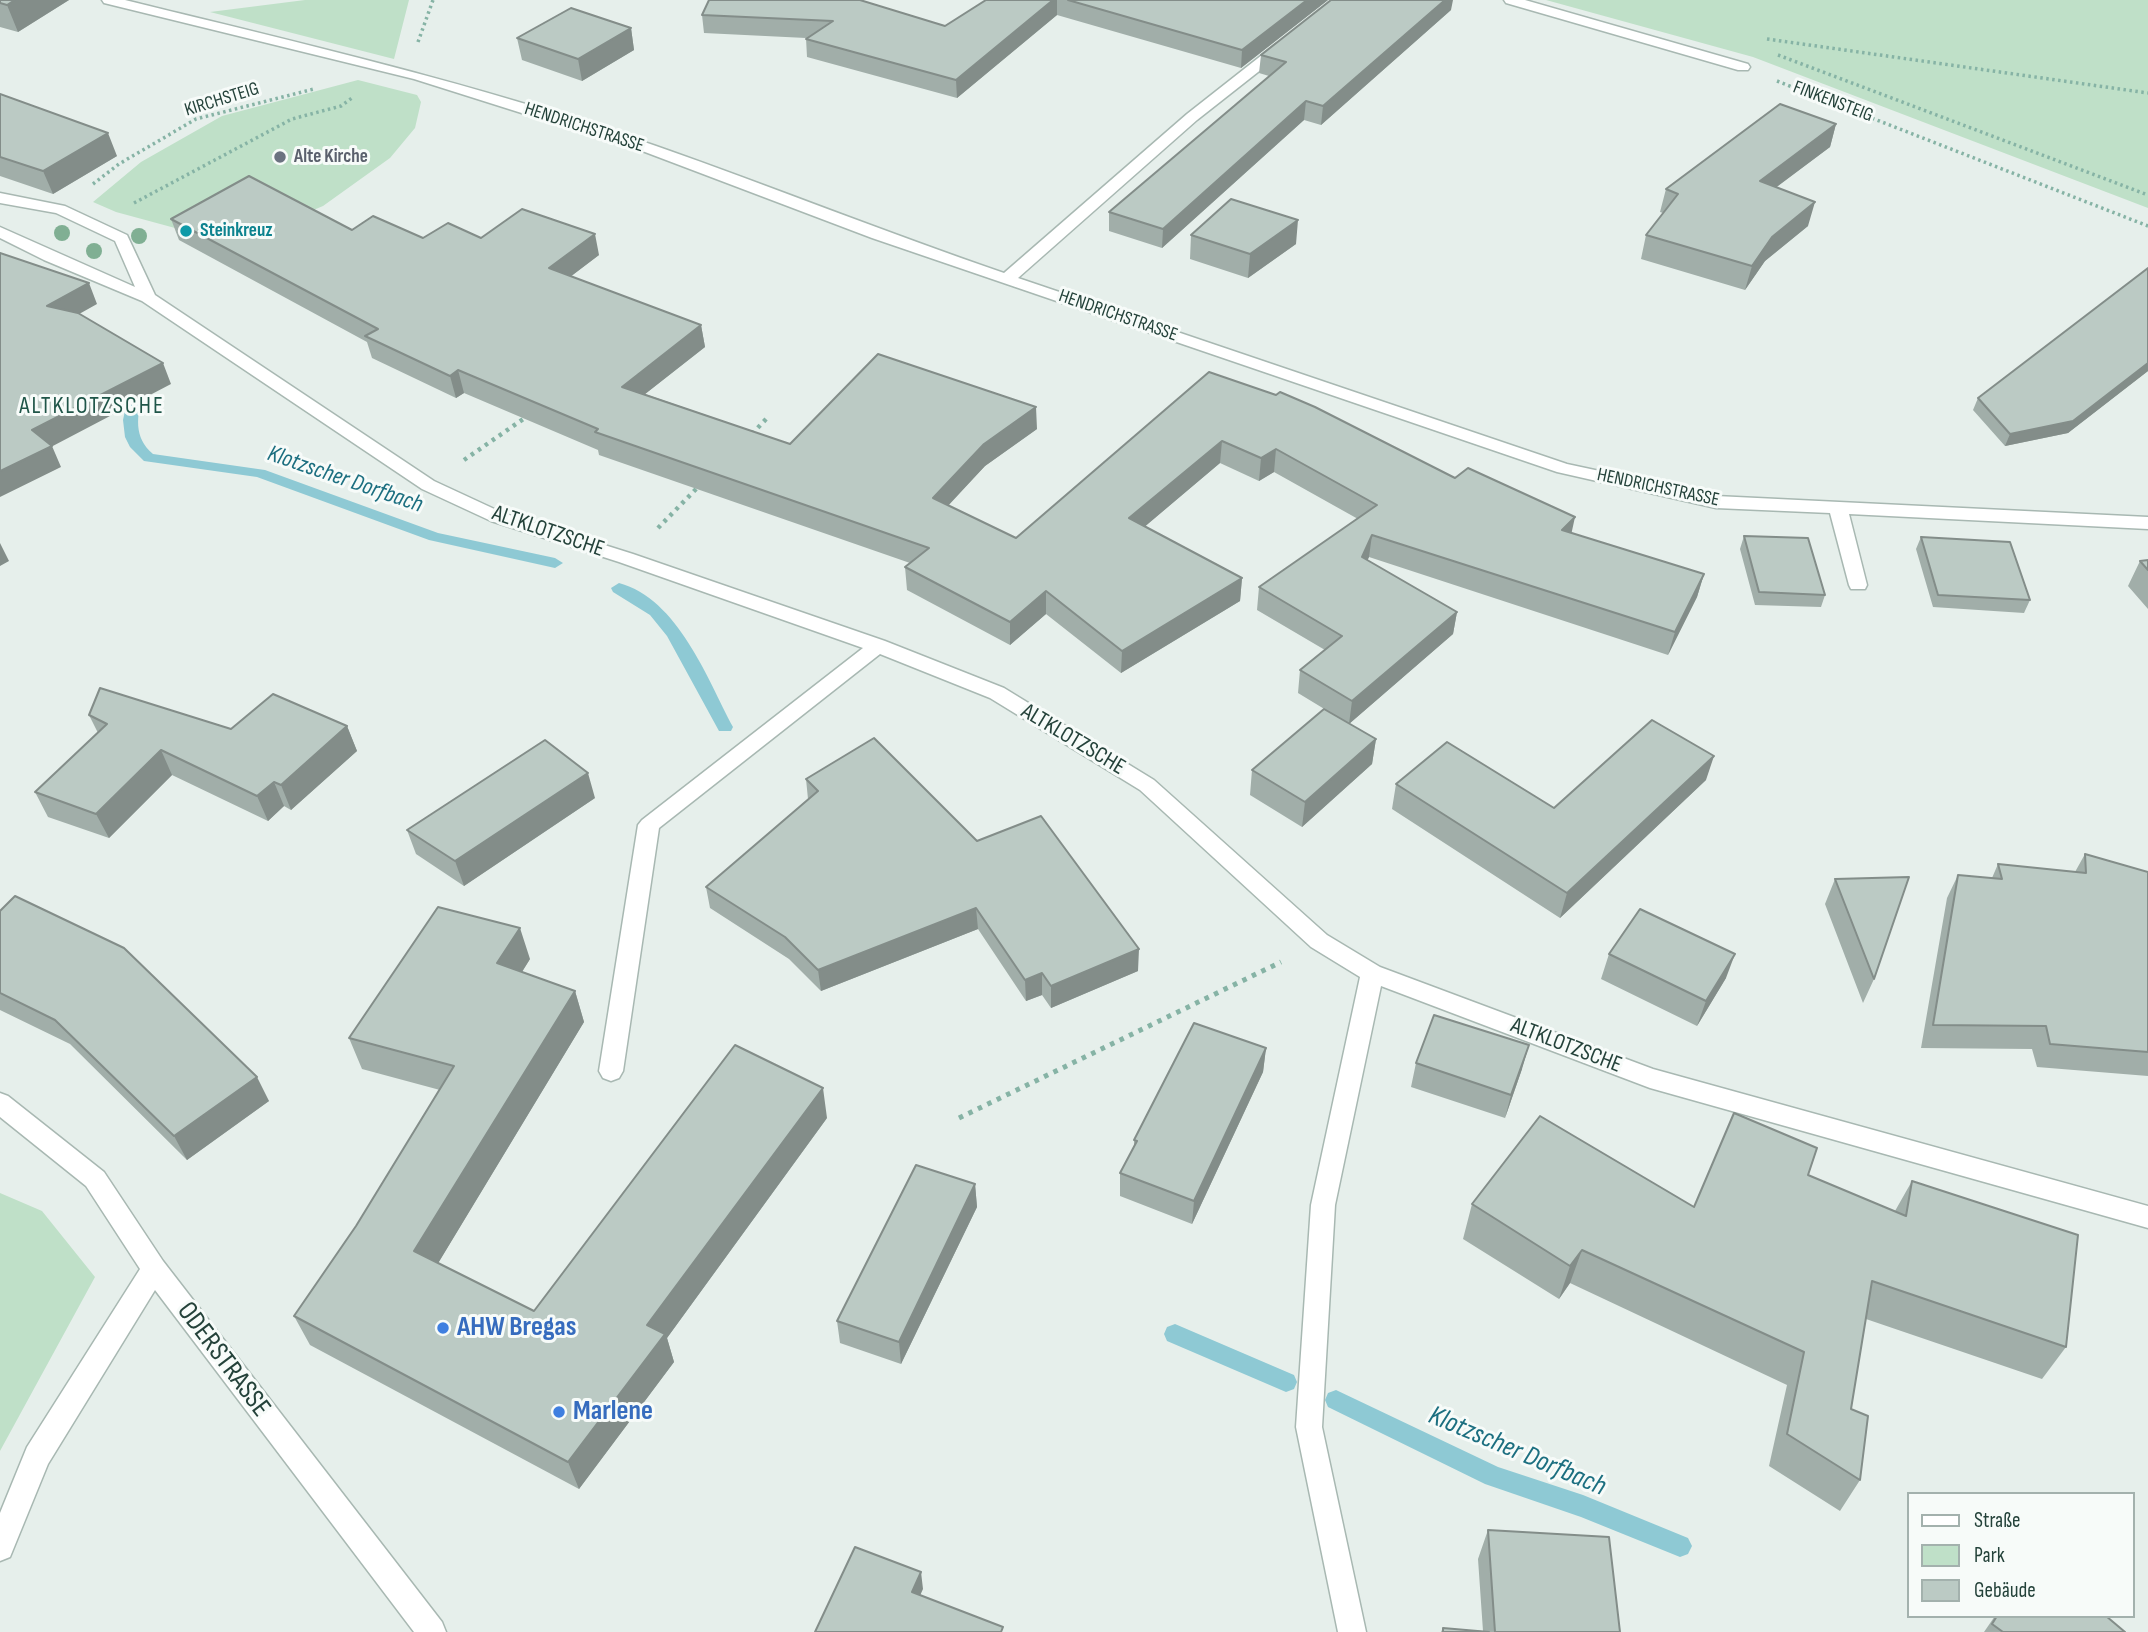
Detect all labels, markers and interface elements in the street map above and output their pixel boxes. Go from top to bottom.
street label: FINKENSTEIG [1790,76,1876,128]
street label: KIRCHSTEIG [182,78,262,122]
street label: HENDRICHSTRASSE [521,98,647,158]
place label: Alte Kirche [294,146,368,168]
marker: Alte Kirche [272,149,288,165]
place label: Steinkreuz [200,220,273,242]
marker: Steinkreuz [178,223,194,239]
street label: HENDRICHSTRASSE [1056,285,1180,347]
district label: ALTKLOTZSCHE [21,393,163,421]
water label: Klotzscher Dorfbach [264,440,426,520]
street label: HENDRICHSTRASSE [1595,464,1721,512]
street label: ALTKLOTZSCHE [488,500,608,564]
street label: ALTKLOTZSCHE [1016,698,1130,782]
street label: ALTKLOTZSCHE [1507,1012,1625,1080]
street label: ODERSTRASSE [169,1296,277,1424]
place label: AHW Bregas [457,1311,577,1345]
marker: AHW Bregas [435,1320,451,1336]
place label: Marlene [573,1395,653,1429]
water label: Klotzscher Dorfbach [1423,1400,1611,1504]
marker: Marlene [551,1404,567,1420]
legend [1906,1492,2134,1618]
text: Straße [1974,1508,2020,1533]
text: Park [1974,1543,2005,1568]
text: Gebäude [1974,1578,2036,1603]

